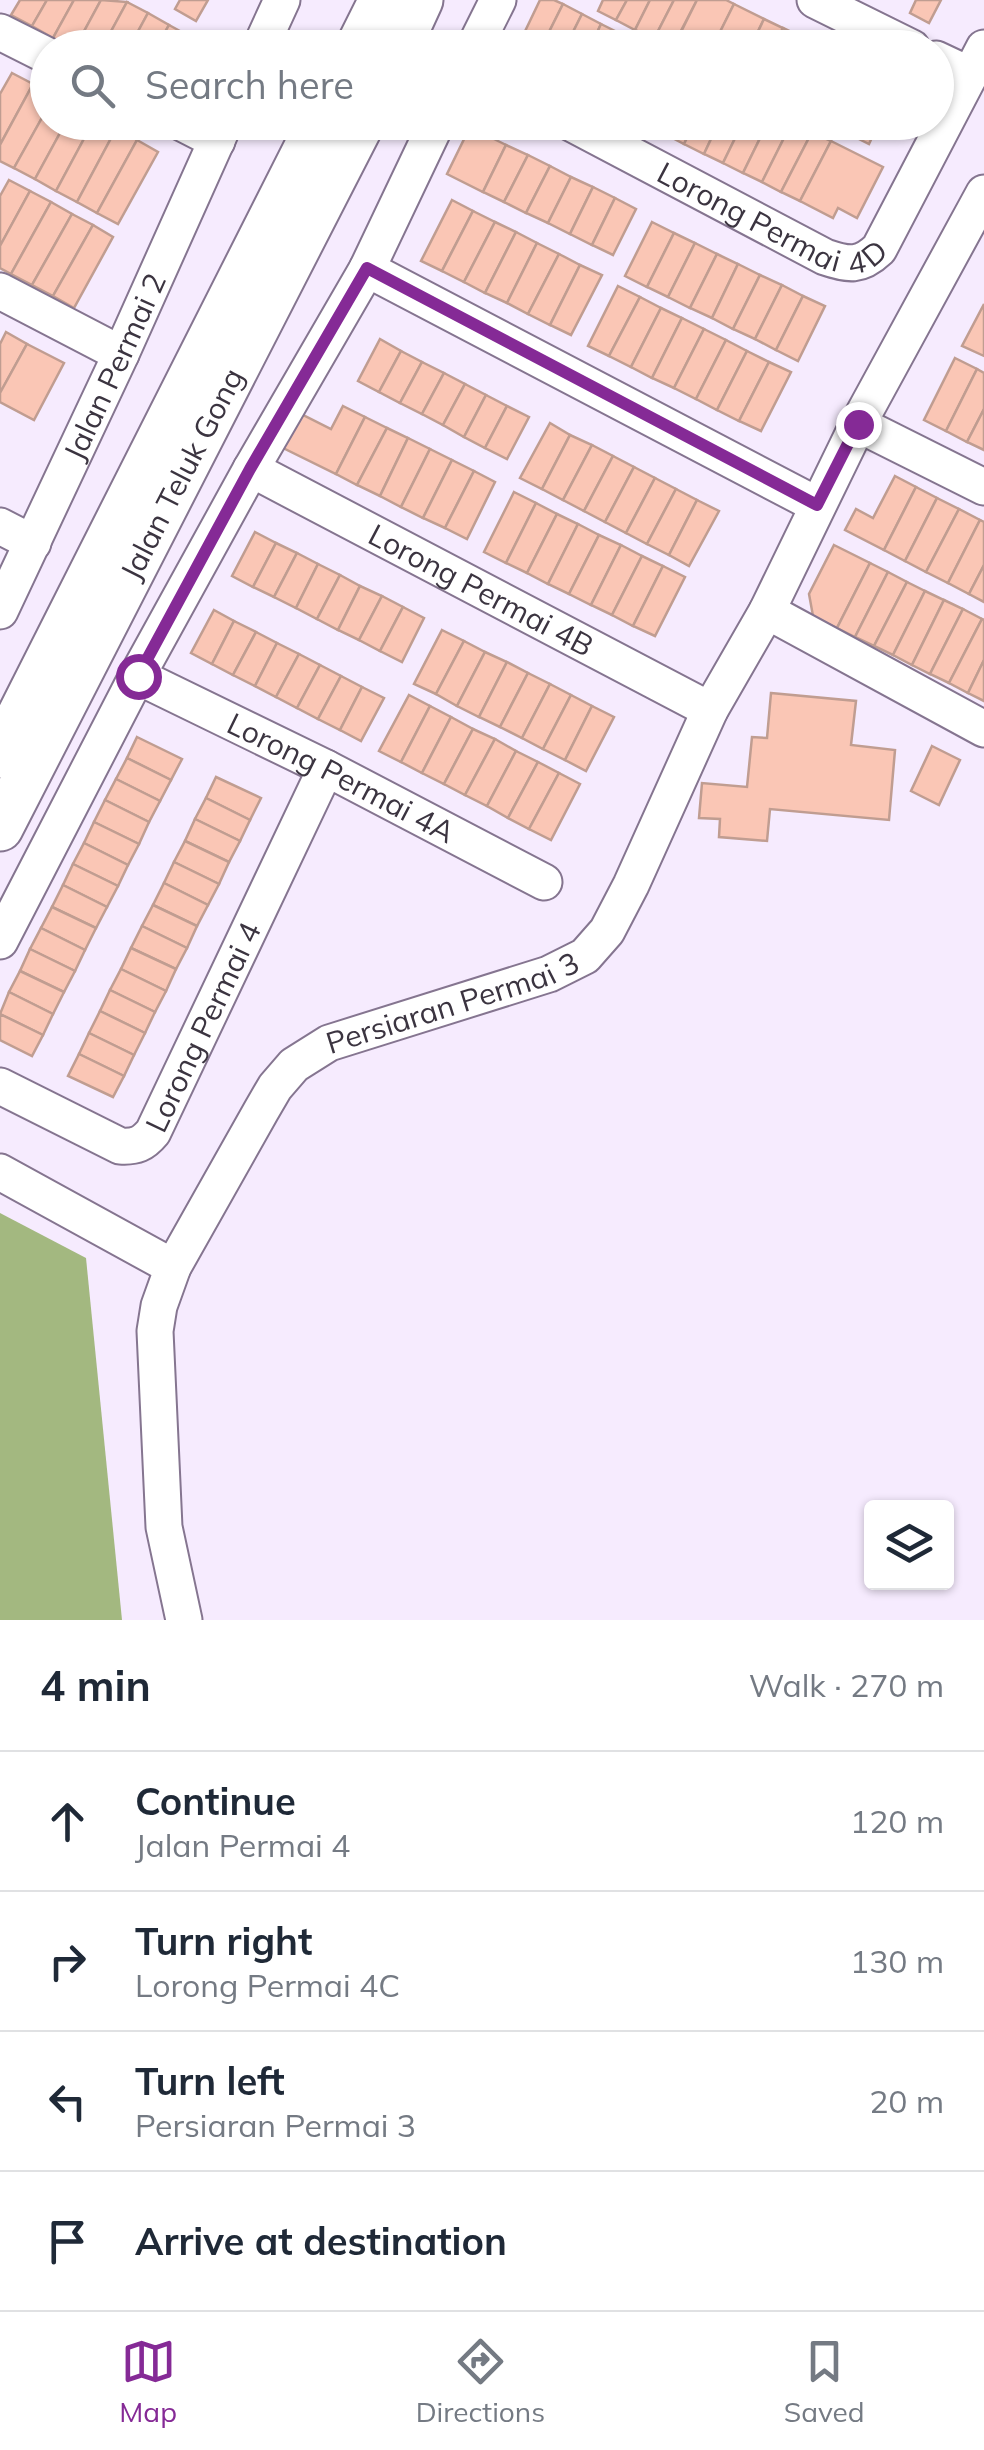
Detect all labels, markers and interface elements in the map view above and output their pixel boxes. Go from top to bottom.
search box [30,30,954,140]
icon: search [65,58,120,113]
text: Search here [145,61,354,109]
street label: Lorong Permai 4D [651,153,895,283]
street label: Jalan Permai 2 [55,267,174,466]
street label: Jalan Teluk Gong [112,361,252,586]
route end [836,402,882,448]
street label: Lorong Permai 4B [362,515,600,664]
route start [116,654,162,700]
street label: Lorong Permai 4A [221,704,461,851]
street label: Lorong Permai 4 [137,916,269,1138]
street label: Persiaran Permai 3 [321,943,585,1062]
map controls [864,1500,954,1590]
button: layers [864,1500,954,1590]
text: 4 min [40,1659,151,1712]
text: Walk · 270 m [749,1665,944,1705]
text: Continue [135,1777,296,1825]
icon: ahead [40,1794,95,1849]
text: 120 m [850,1801,944,1841]
text: Jalan Permai 4 [135,1825,350,1865]
text: Turn right [135,1917,312,1965]
icon: right [40,1934,95,1989]
text: 130 m [850,1941,944,1981]
text: Lorong Permai 4C [135,1965,400,2005]
text: Turn left [135,2057,285,2105]
icon: left [40,2074,95,2129]
text: 20 m [869,2081,944,2121]
text: Persiaran Permai 3 [135,2105,416,2145]
icon: arrive [40,2214,95,2269]
text: Arrive at destination [135,2217,507,2265]
tab: Map [119,2334,177,2429]
tab: Directions [416,2334,545,2429]
tab: Saved [784,2334,865,2429]

